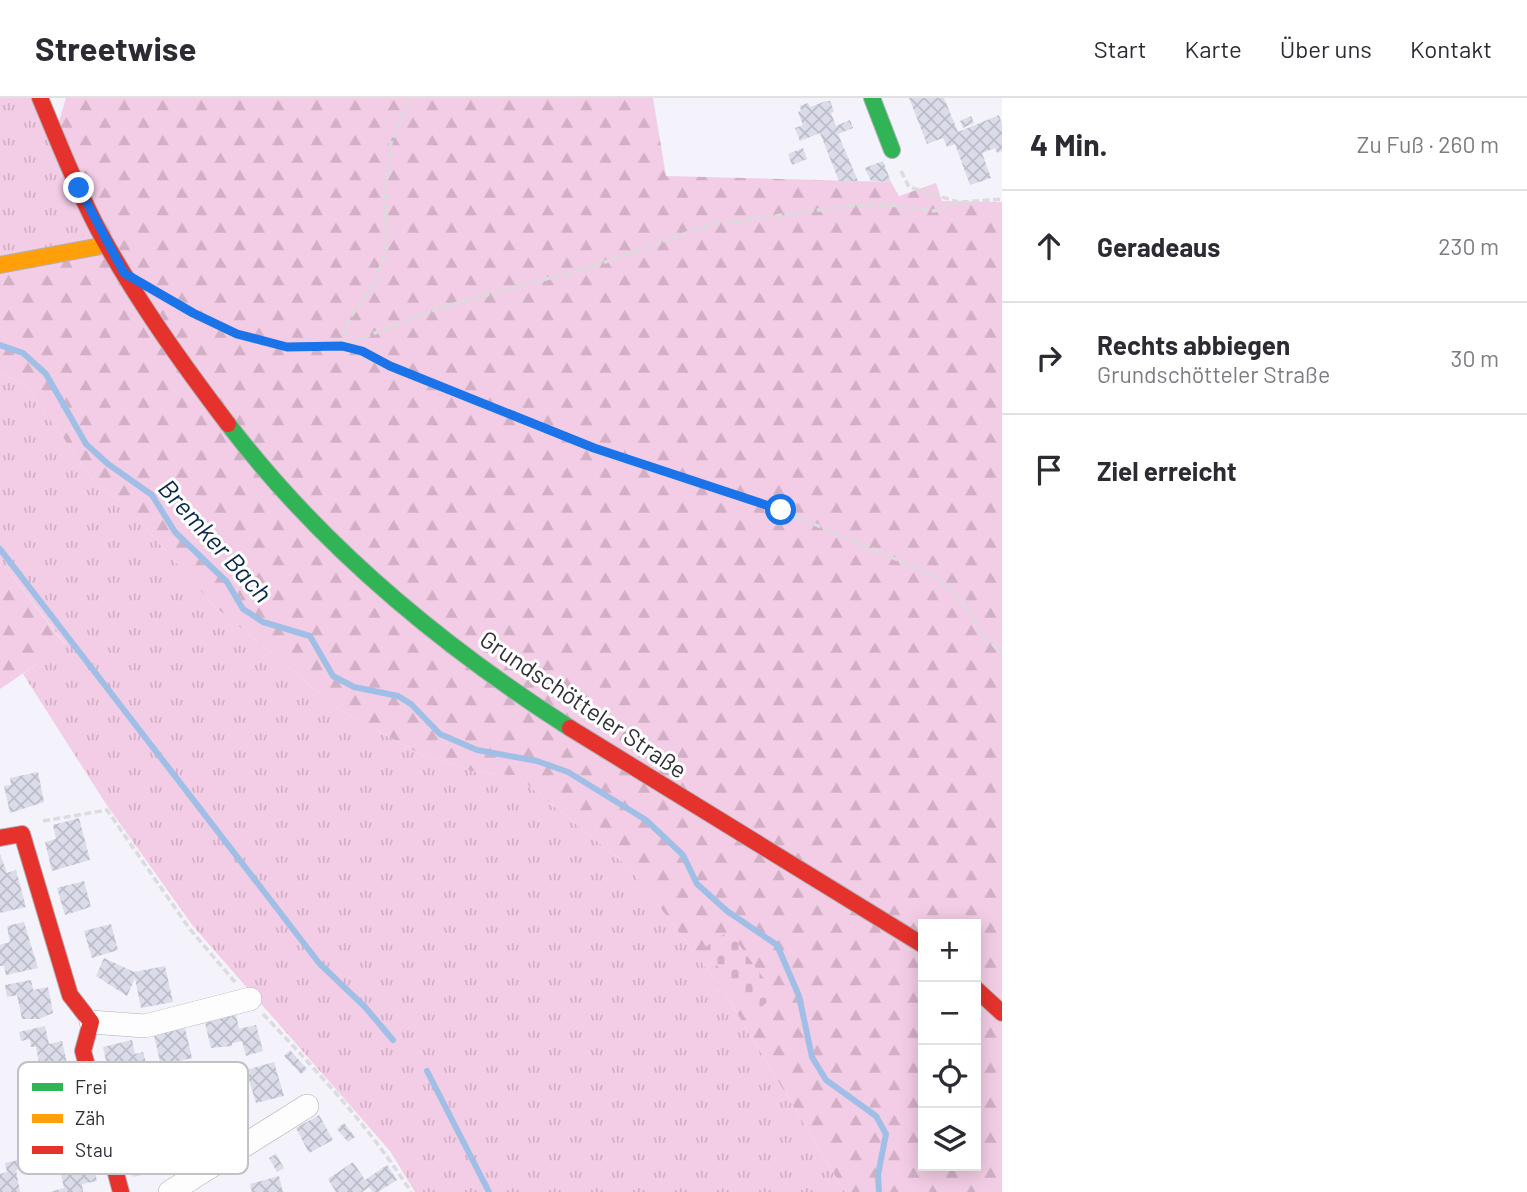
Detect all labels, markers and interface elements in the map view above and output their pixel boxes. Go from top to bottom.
text: Streetwise [35,28,196,68]
text: Start [1094,34,1147,63]
text: Karte [1185,34,1242,63]
text: Über uns [1280,34,1372,63]
text: Kontakt [1410,34,1492,63]
text: 4 Min. [1030,126,1108,162]
text: Zu Fuß · 260 m [1357,130,1499,158]
route end [63,172,94,203]
icon: ahead [1030,227,1068,265]
text: Geradeaus [1097,231,1220,262]
text: 230 m [1438,232,1499,260]
text: Rechts abbiegen [1097,329,1290,360]
icon: right [1030,339,1068,377]
text: 30 m [1451,344,1499,372]
text: Grundschötteler Straße [1097,360,1330,388]
icon: arrive [1030,451,1068,489]
text: Ziel erreicht [1097,455,1237,486]
water label: Bremker Bach [153,472,279,608]
route start [765,494,796,525]
street label: Grundschötteler Straße [475,624,693,784]
map controls [918,919,981,1171]
button: + [918,919,981,982]
button: − [918,982,981,1045]
button: locate [918,1045,981,1108]
legend [18,1062,248,1174]
text: Frei [75,1075,107,1098]
text: Zäh [75,1106,105,1129]
button: layers [918,1108,981,1171]
text: Stau [75,1138,113,1161]

